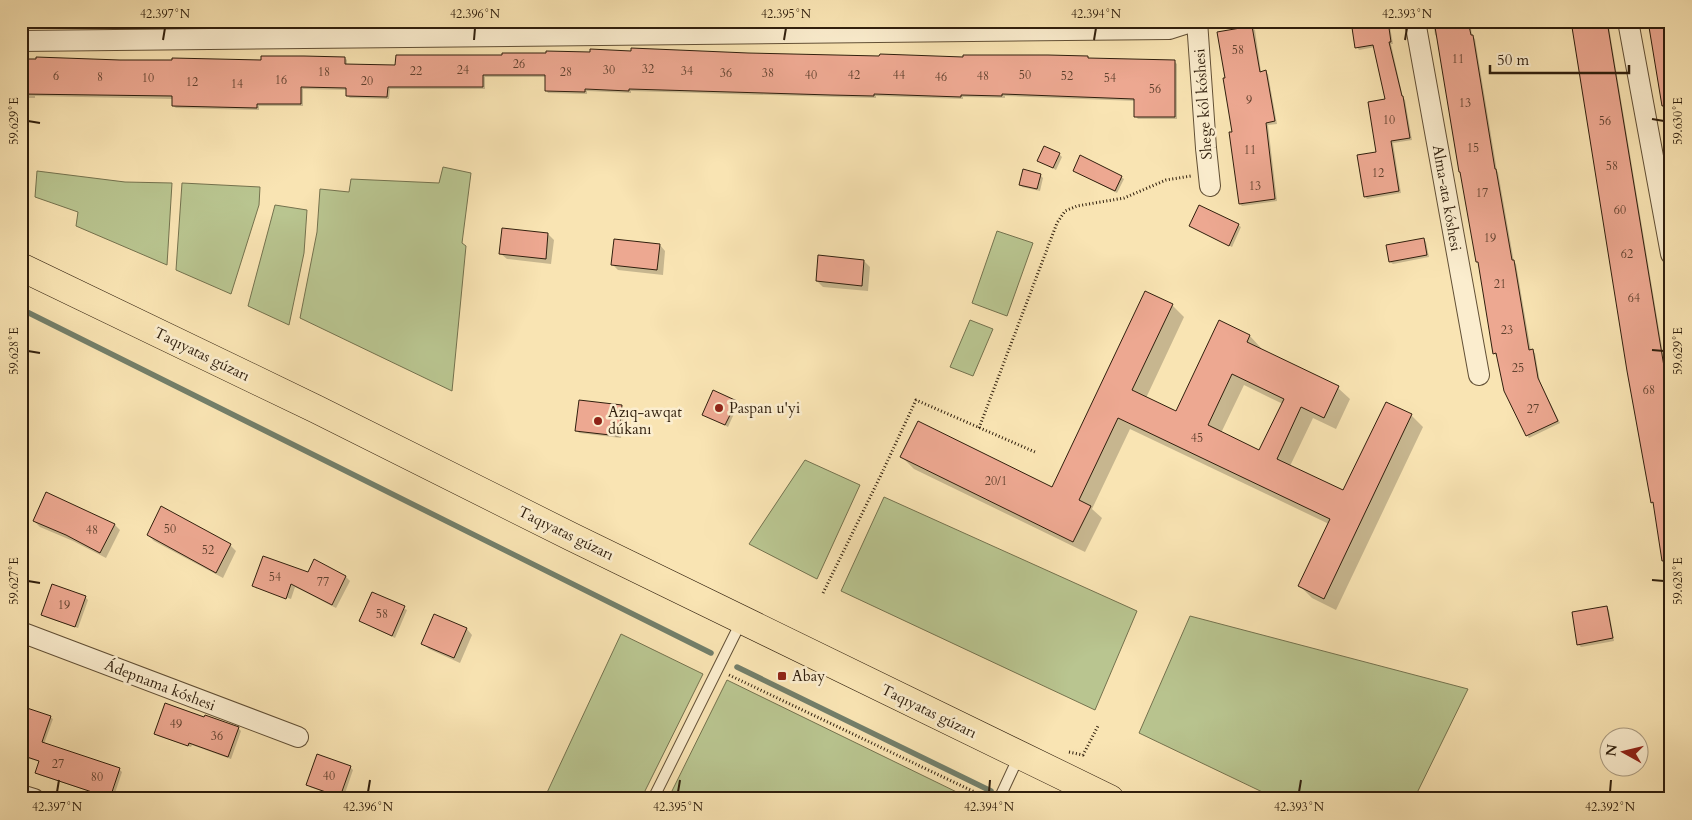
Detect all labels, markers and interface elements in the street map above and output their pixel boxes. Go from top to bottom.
text: 42.397°N [140,6,191,22]
text: 42.396°N [450,6,501,22]
text: 42.395°N [761,6,812,22]
text: 42.394°N [1071,6,1122,22]
text: 42.393°N [1382,6,1433,22]
house number: 58 [1232,42,1244,58]
scale bar [1490,42,1628,74]
street label: Shege kól kóshesi [1189,48,1217,160]
text: 50 m [1497,50,1529,70]
house number: 11 [1452,51,1464,67]
house number: 26 [513,56,525,72]
house number: 32 [642,61,654,77]
house number: 24 [457,62,469,78]
house number: 30 [603,62,615,78]
house number: 22 [410,63,422,79]
house number: 34 [681,63,693,79]
house number: 18 [318,64,330,80]
house number: 28 [560,64,572,80]
house number: 36 [720,65,732,81]
house number: 38 [762,65,774,81]
house number: 40 [805,67,817,83]
house number: 42 [848,67,860,83]
house number: 44 [893,67,905,83]
house number: 50 [1019,67,1031,83]
house number: 6 [53,68,59,84]
house number: 48 [977,68,989,84]
house number: 52 [1061,68,1073,84]
house number: 8 [97,69,103,85]
house number: 46 [935,69,947,85]
house number: 10 [142,70,154,86]
house number: 54 [1104,70,1116,86]
house number: 16 [275,72,287,88]
house number: 20 [361,73,373,89]
house number: 12 [186,74,198,90]
house number: 14 [231,76,243,92]
house number: 56 [1149,81,1161,97]
house number: 9 [1246,92,1252,108]
house number: 13 [1459,95,1471,111]
text: 59.629°E [6,97,22,145]
text: 59.630°E [1670,97,1686,145]
house number: 10 [1383,112,1395,128]
house number: 56 [1599,113,1611,129]
house number: 15 [1467,140,1479,156]
house number: 11 [1244,142,1256,158]
street label: Alma-ata kóshesi [1428,143,1466,253]
house number: 58 [1606,158,1618,174]
house number: 12 [1372,165,1384,181]
house number: 13 [1249,178,1261,194]
house number: 17 [1476,185,1488,201]
house number: 60 [1614,202,1626,218]
house number: 19 [1484,230,1496,246]
house number: 62 [1621,246,1633,262]
house number: 21 [1494,276,1506,292]
house number: 64 [1628,290,1640,306]
street label: Taqıyatas gúzarı [151,322,253,386]
house number: 23 [1501,322,1513,338]
text: 59.628°E [6,327,22,375]
text: 59.629°E [1670,327,1686,375]
house number: 25 [1512,360,1524,376]
house number: 68 [1643,382,1655,398]
place label: Paspan u'yi [729,398,800,418]
house number: 27 [1527,401,1539,417]
place label: Azıq-awqat dúkanı [608,402,682,439]
marker: Paspan u'yi [713,402,725,414]
marker: Azıq-awqat dúkanı [592,415,604,427]
house number: 45 [1191,430,1203,446]
house number: 20/1 [985,473,1007,489]
street label: Taqıyatas gúzarı [515,501,617,565]
house number: 50 [164,521,176,537]
house number: 48 [86,522,98,538]
house number: 52 [202,542,214,558]
text: 59.627°E [6,557,22,605]
text: 59.628°E [1670,557,1686,605]
house number: 54 [269,569,281,585]
house number: 77 [317,574,329,590]
house number: 19 [58,597,70,613]
house number: 58 [376,606,388,622]
street label: Ádepnama kóshesi [102,655,218,715]
place label: Abay [792,666,825,686]
marker: Abay [776,670,788,682]
street label: Taqıyatas gúzarı [878,679,980,743]
house number: 49 [170,716,182,732]
house number: 36 [211,728,223,744]
north arrow [1600,728,1650,778]
text: N [1601,743,1622,758]
house number: 27 [52,756,64,772]
house number: 40 [323,768,335,784]
house number: 80 [91,769,103,785]
text: 42.397°N [32,799,83,815]
text: 42.396°N [343,799,394,815]
text: 42.395°N [653,799,704,815]
text: 42.394°N [964,799,1015,815]
text: 42.393°N [1274,799,1325,815]
text: 42.392°N [1585,799,1636,815]

